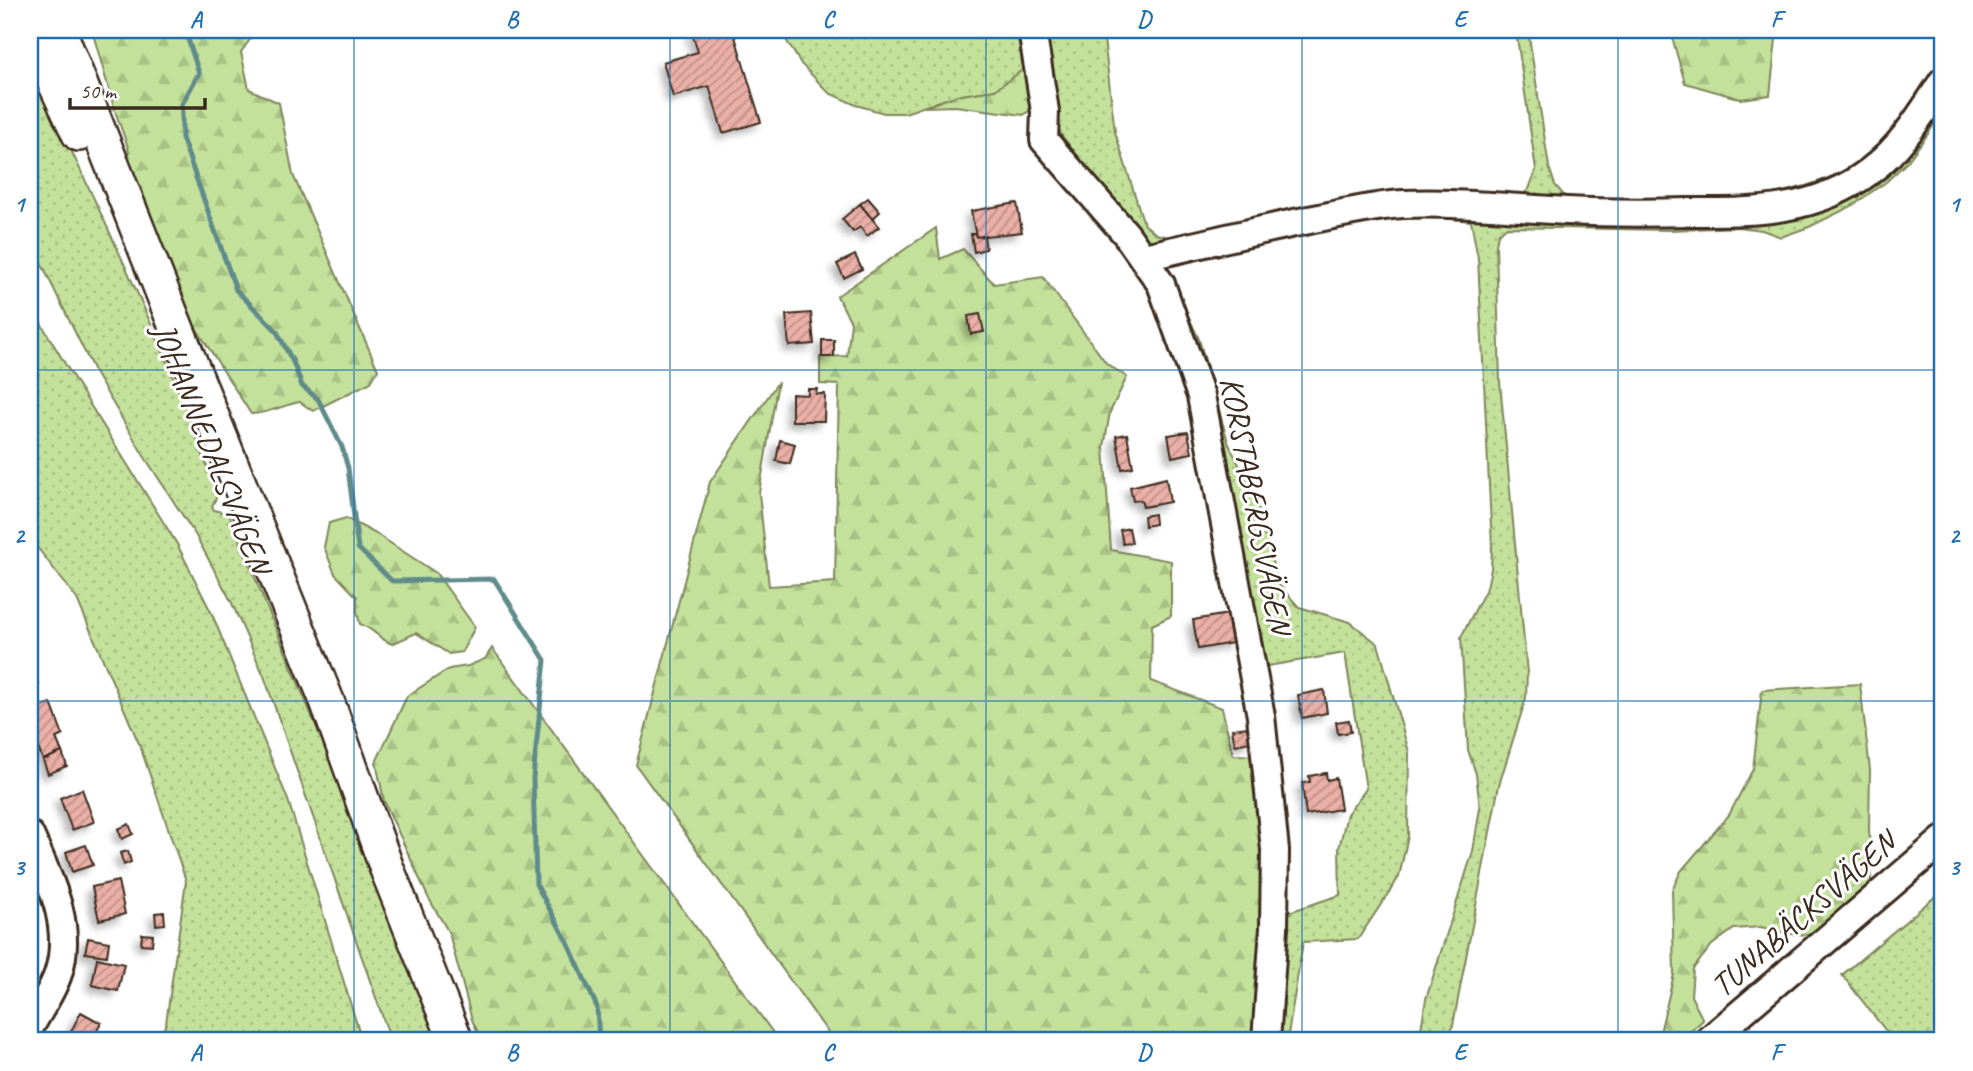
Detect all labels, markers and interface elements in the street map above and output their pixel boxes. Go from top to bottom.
text: A [190,5,204,34]
text: B [506,5,520,34]
text: C [823,5,837,34]
text: D [1137,5,1153,34]
text: E [1454,5,1470,34]
text: F [1771,5,1787,34]
scale bar [70,66,205,110]
text: 50 m [80,78,118,104]
text: 1 [14,190,27,219]
text: 1 [1949,190,1962,219]
street label: JOHANNEDALSVÄGEN [142,315,283,583]
street label: KORSTABERGSVÄGEN [1211,373,1302,641]
text: 2 [14,521,27,550]
text: 2 [1949,521,1962,550]
street label: TUNABÄCKSVÄGEN [1702,819,1908,1006]
text: 3 [14,853,27,882]
text: 3 [1949,853,1962,882]
text: A [190,1038,204,1067]
text: B [506,1038,520,1067]
text: C [823,1038,837,1067]
text: D [1137,1038,1153,1067]
text: E [1454,1038,1470,1067]
text: F [1771,1038,1787,1067]

